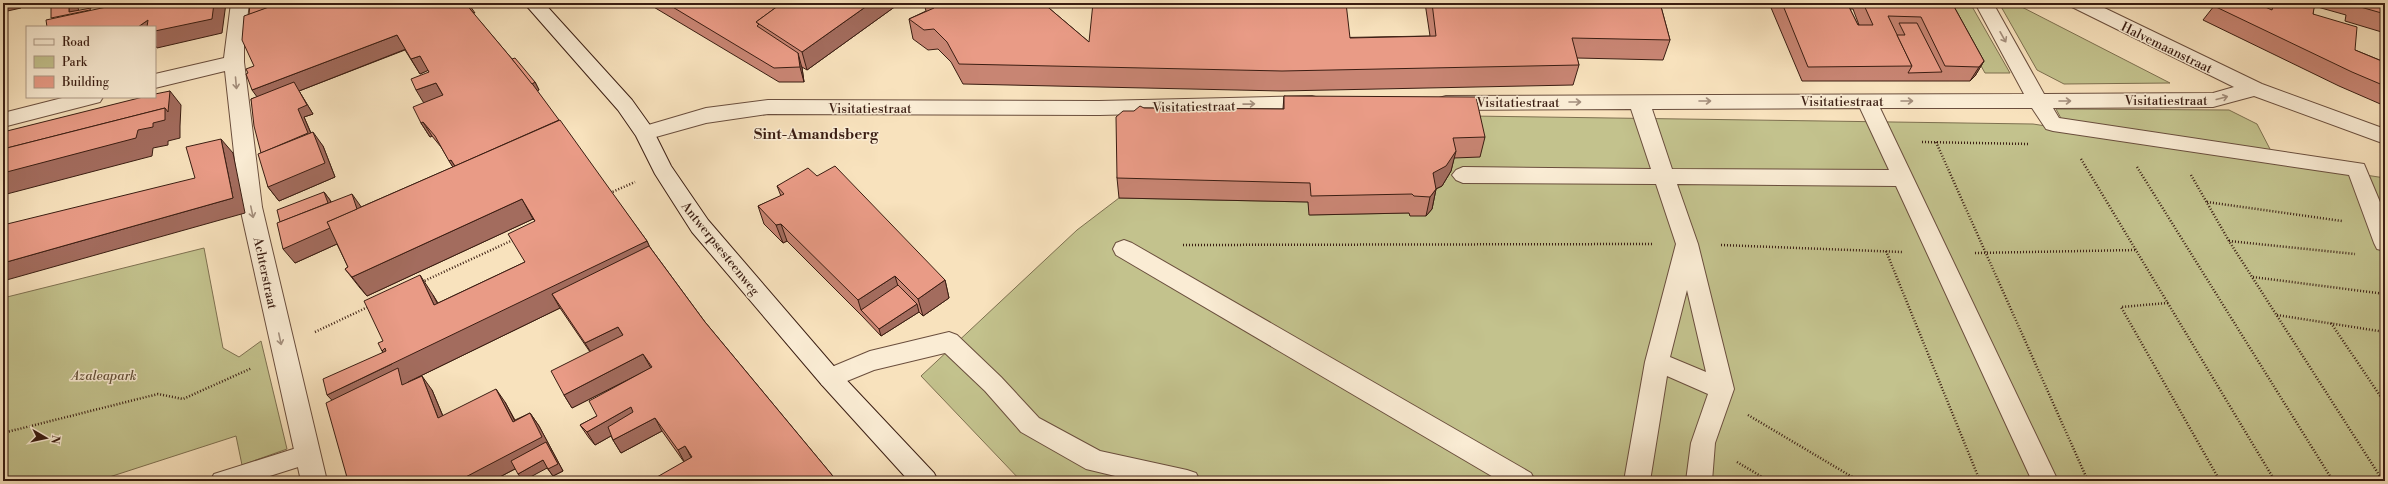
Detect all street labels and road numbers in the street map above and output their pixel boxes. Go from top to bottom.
street label: Halvemaanstraat [2118,19,2215,77]
street label: Visitatiestraat [2123,93,2208,109]
street label: Visitatiestraat [1799,94,1884,110]
street label: Visitatiestraat [1475,95,1560,111]
street label: Visitatiestraat [1151,98,1236,116]
street label: Visitatiestraat [827,101,912,117]
street label: Antwerpsesteenweg [677,198,763,299]
street label: Achterstraat [249,235,281,311]

